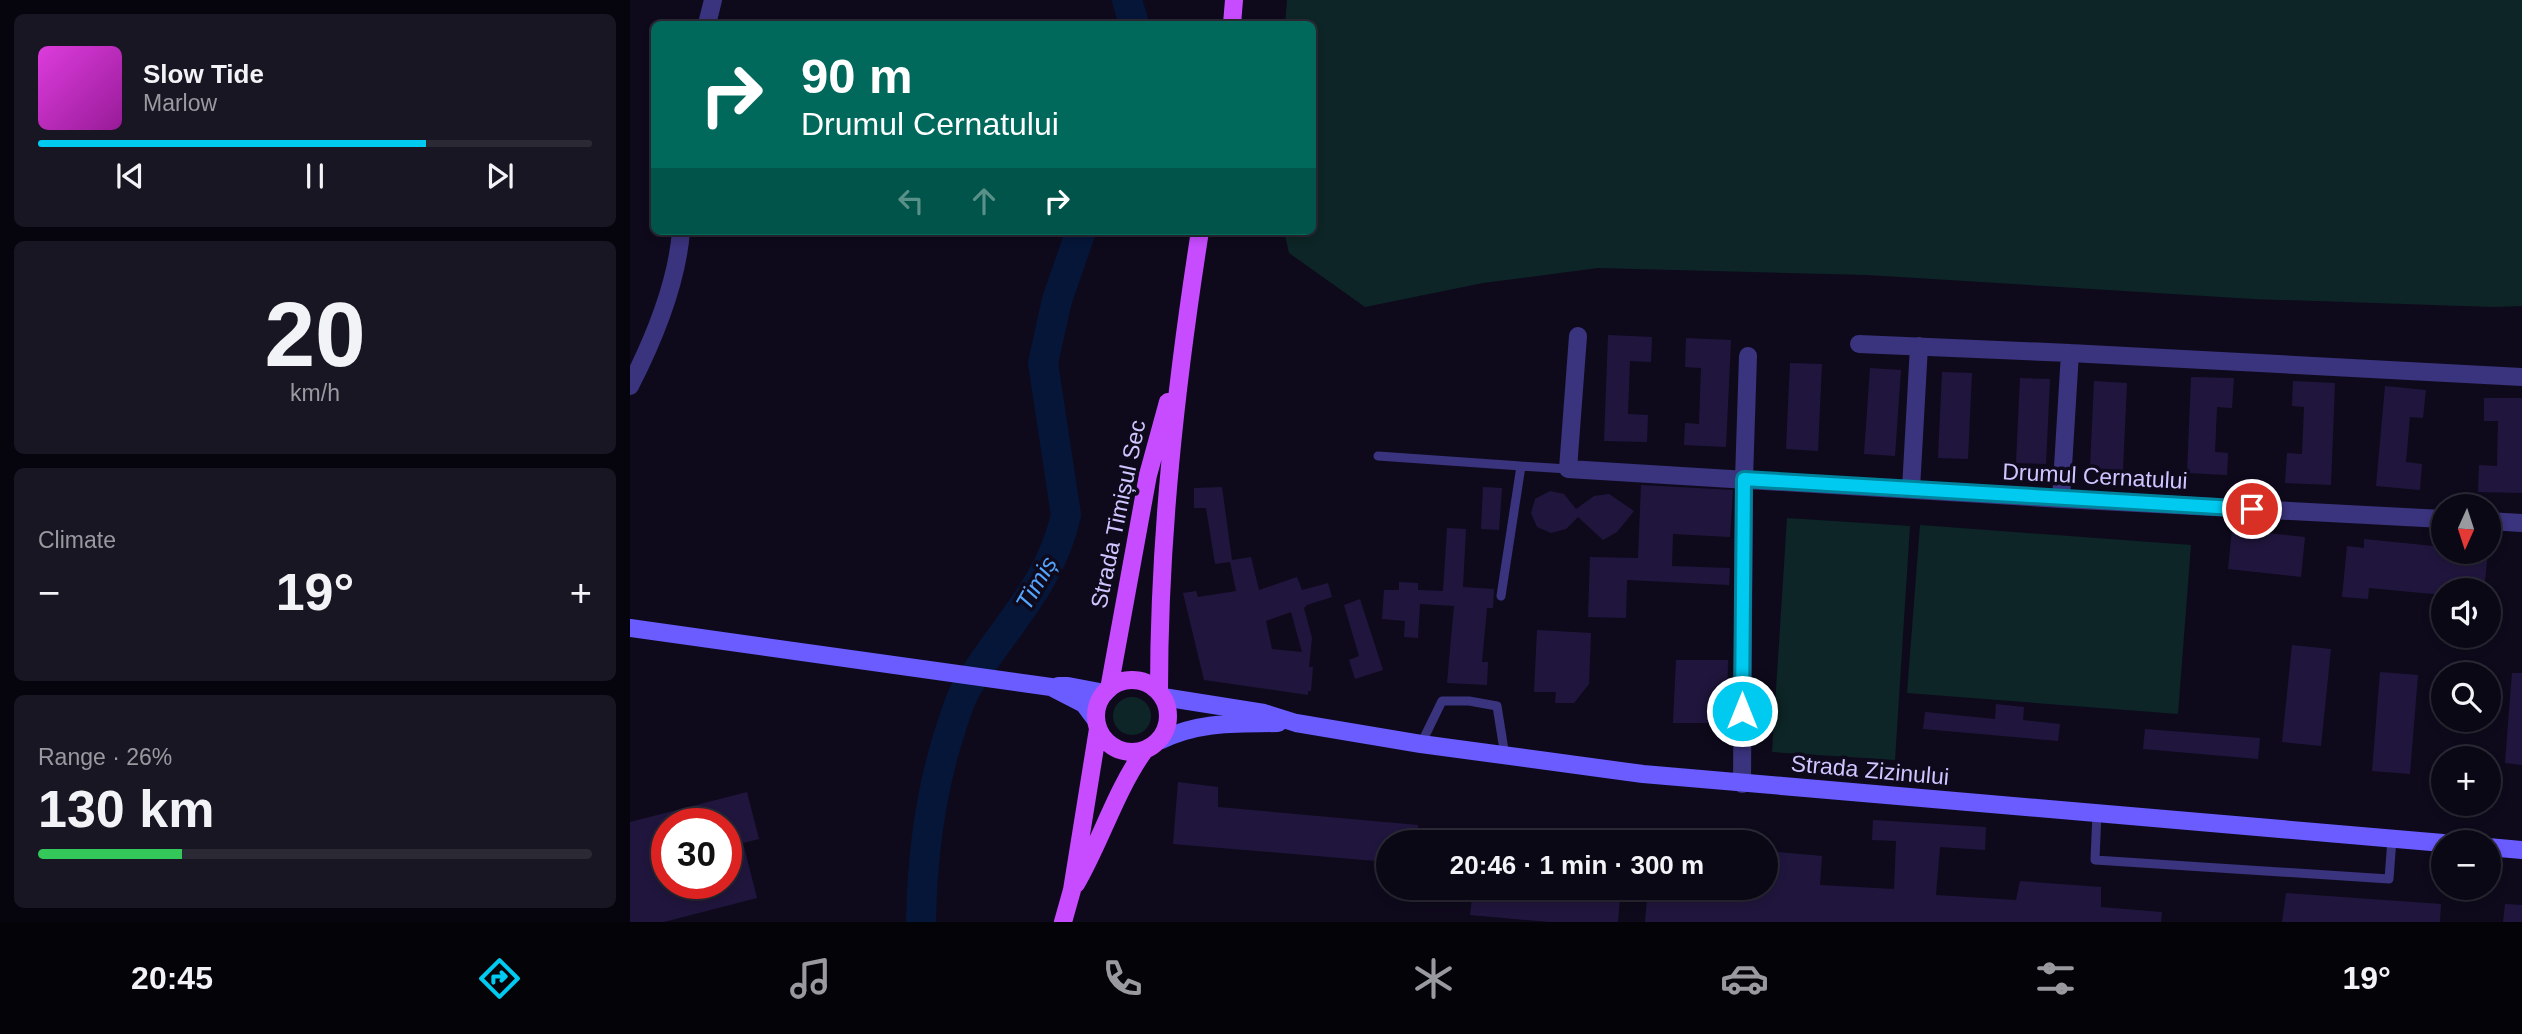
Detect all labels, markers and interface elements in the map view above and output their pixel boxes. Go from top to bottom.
icon: right [686,49,777,140]
text: 90 m [801,49,913,103]
text: Slow Tide [143,59,264,89]
text: Marlow [143,90,217,116]
text: Drumul Cernatului [801,106,1059,142]
icon: previous [111,157,149,195]
icon: pause [296,157,334,195]
icon: next [481,157,519,195]
icon: left [892,182,930,220]
icon: ahead [965,182,1003,220]
icon: right [1038,182,1076,220]
text: 20 [264,284,366,385]
text: km/h [290,380,340,406]
street label: Strada Timișul Sec [1085,418,1151,610]
street label: Drumul Cernatului [2002,458,2188,494]
pin [2222,479,2282,539]
icon: arrive [2233,490,2271,528]
north arrow [2431,494,2501,564]
map controls [2431,494,2501,900]
text: Climate [38,527,116,553]
water label: Timiș [1010,552,1062,614]
text: 19° [276,563,354,621]
text: − [38,572,60,614]
text: + [570,572,592,614]
button: sound [2431,578,2501,648]
button: search [2431,662,2501,732]
position arrow [1705,674,1779,748]
text: Range · 26% [38,744,172,770]
button: + [2431,746,2501,816]
street label: Strada Zizinului [1790,750,1950,790]
text: 130 km [38,780,214,838]
speed limit sign: 30 [651,808,742,899]
button: − [2431,830,2501,900]
text: 20:46 · 1 min · 300 m [1450,850,1704,880]
icon: directions [475,954,524,1003]
icon: music [786,954,835,1003]
icon: phone [1098,954,1147,1003]
icon: climate [1409,954,1458,1003]
icon: car [1720,954,1769,1003]
icon: filters [2031,954,2080,1003]
text: 20:45 [131,960,213,996]
text: 19° [2342,960,2391,996]

